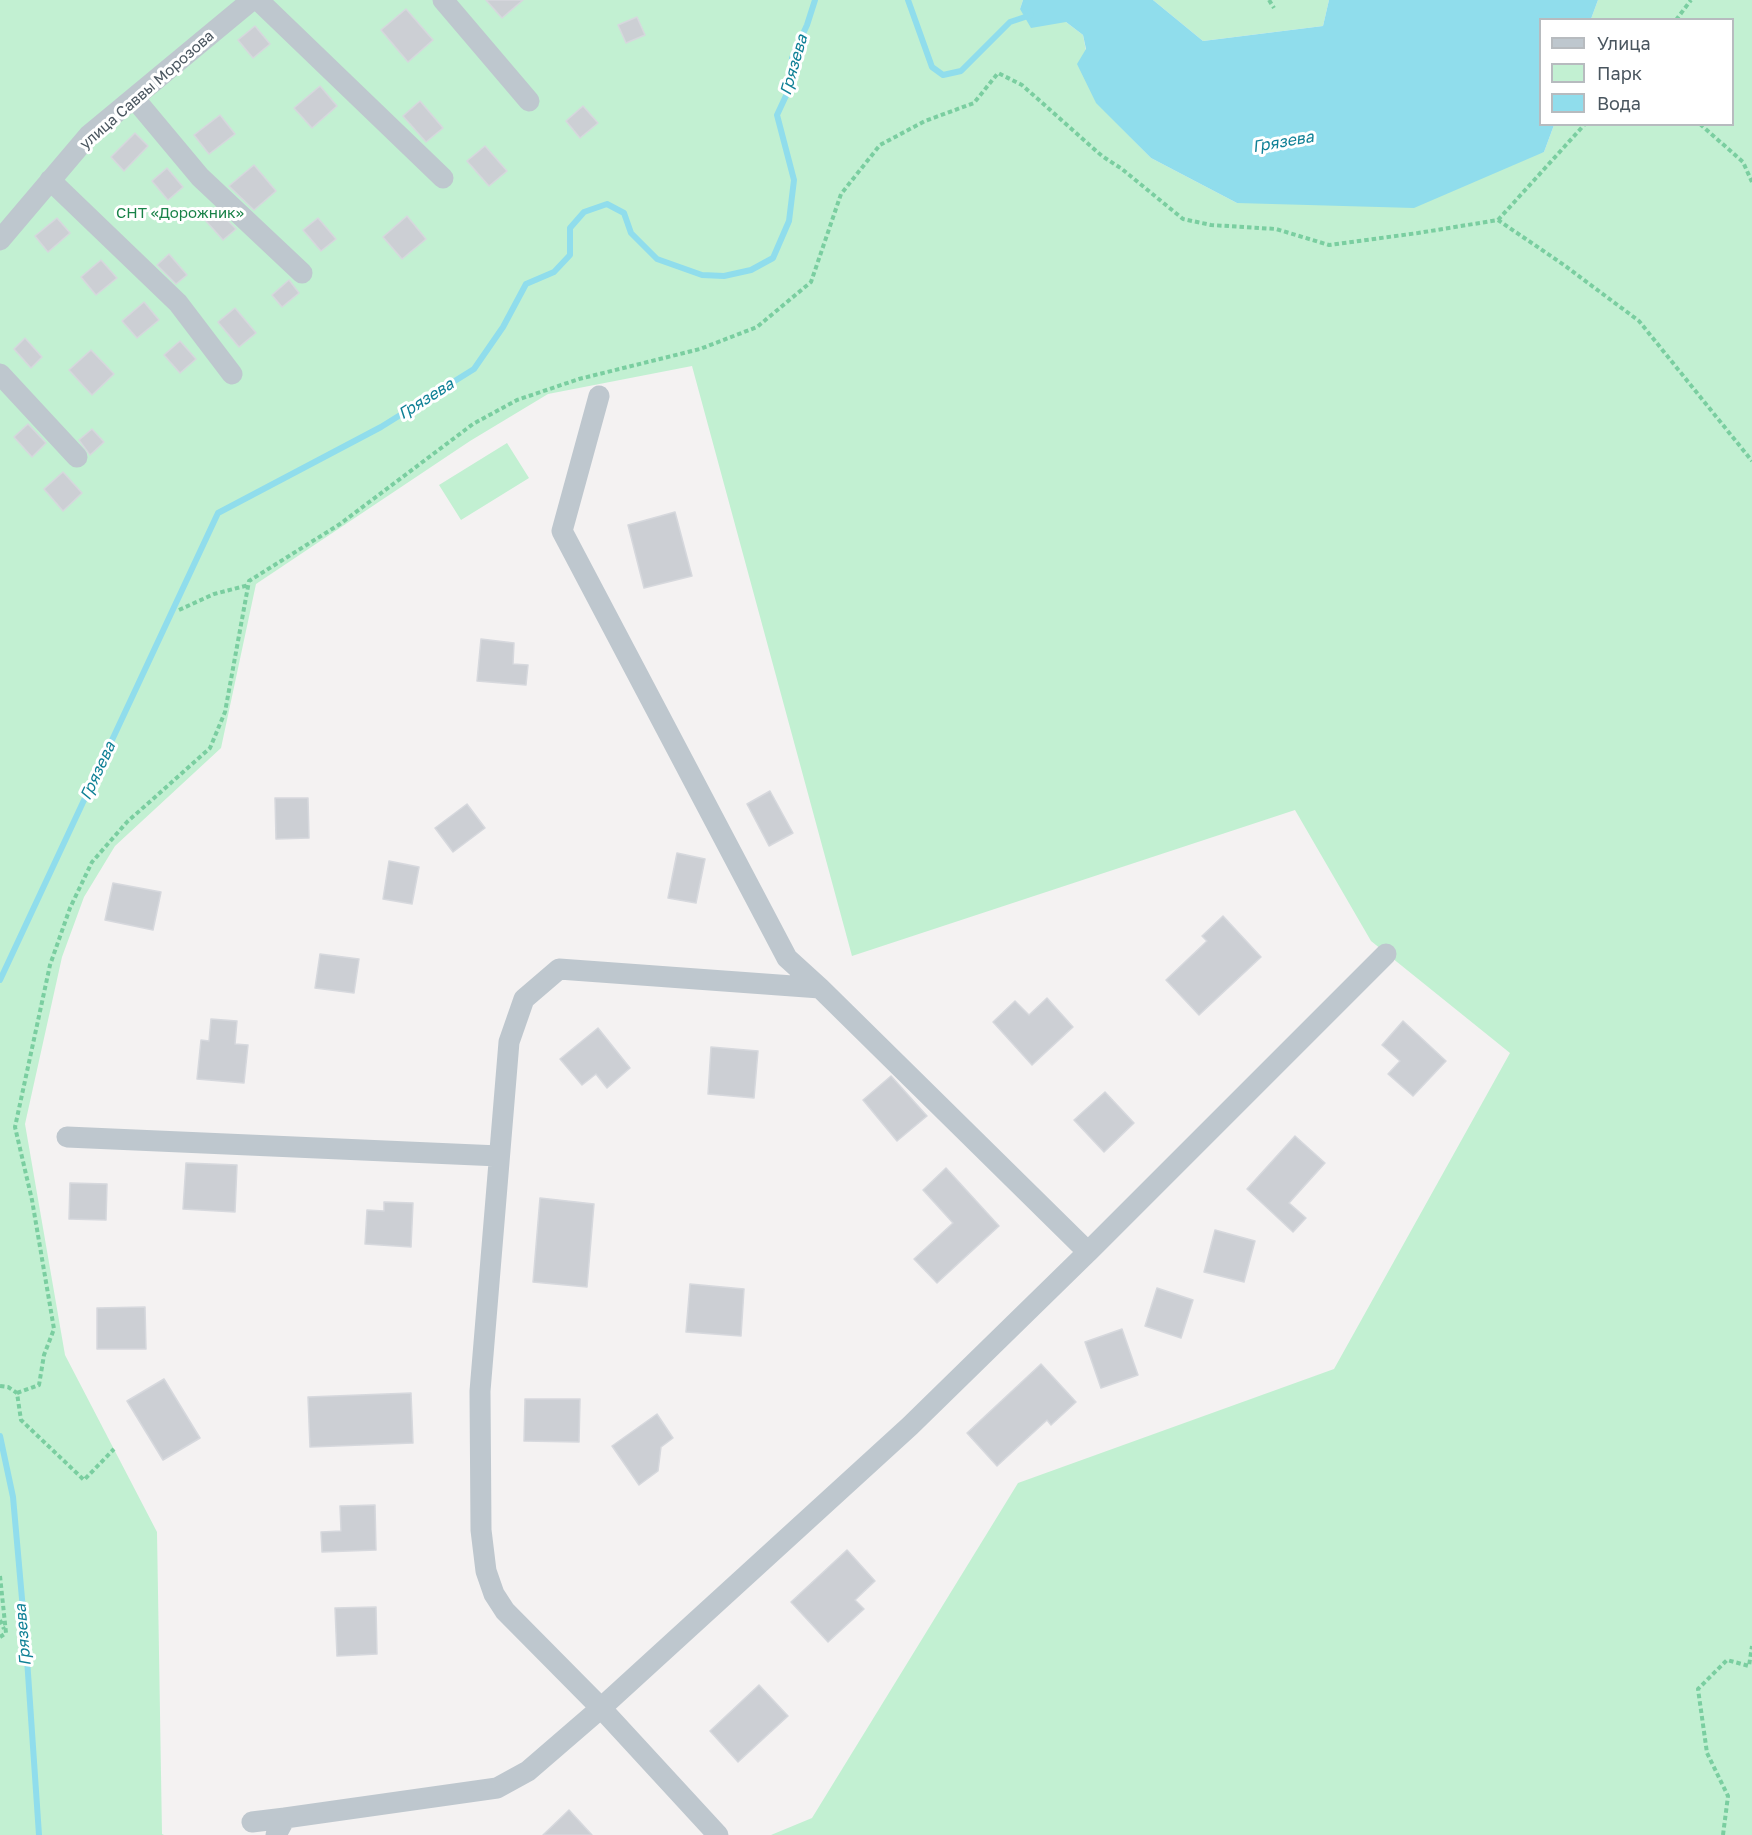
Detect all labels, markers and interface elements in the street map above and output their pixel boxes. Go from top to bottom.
legend [1539,18,1734,126]
street label: улица Саввы Морозова [76,27,218,153]
text: Улица [1597,32,1651,54]
water label: Грязева [776,33,812,97]
text: Парк [1597,62,1642,84]
text: Вода [1597,92,1641,114]
water label: Грязева [1251,127,1315,157]
park label: СНТ «Дорожник» [116,204,244,222]
water label: Грязева [395,374,457,424]
water label: Грязева [76,739,120,803]
water label: Грязева [11,1603,35,1667]

